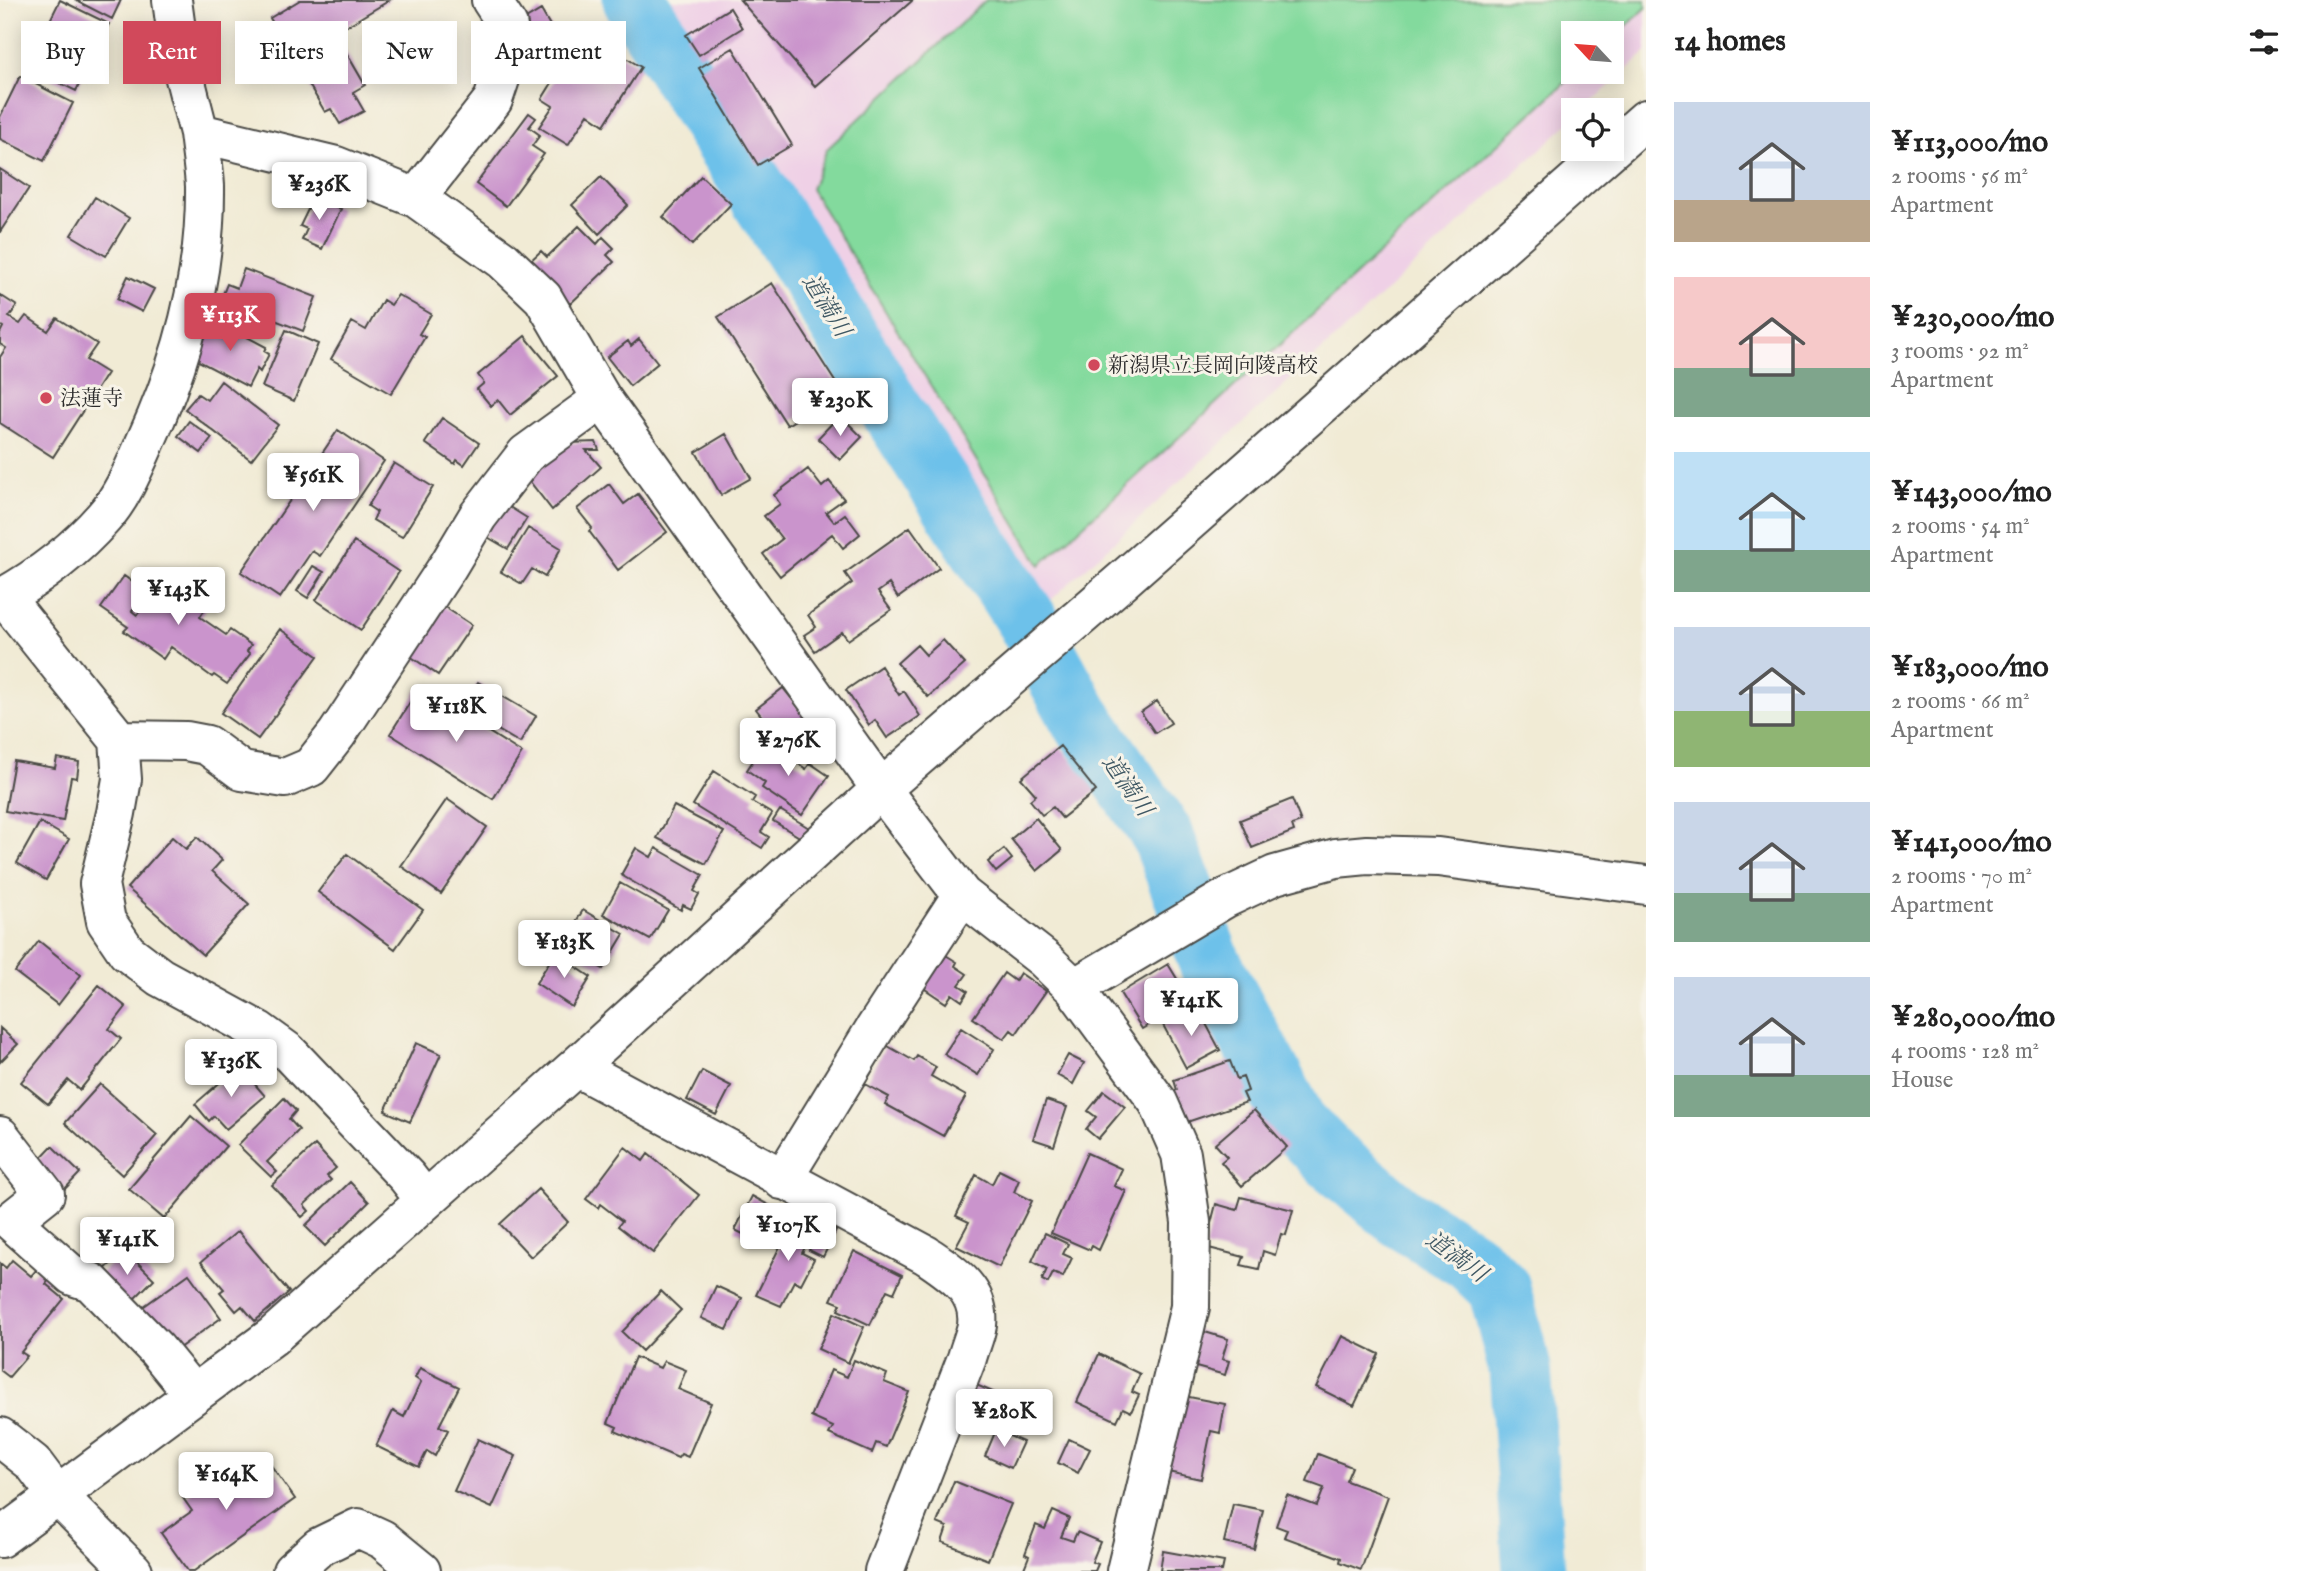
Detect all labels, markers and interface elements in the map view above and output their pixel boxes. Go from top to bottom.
chip: Buy [21,21,109,84]
chip: Rent [123,21,221,84]
chip: Filters [235,21,348,84]
chip: New [362,21,457,84]
chip: Apartment [471,21,626,84]
north arrow [1561,21,1624,84]
map controls [1561,21,1624,161]
text: 14 homes [1674,23,1786,61]
icon: filters [2245,23,2283,61]
button: locate [1561,98,1624,161]
text: ¥113,000/mo [1891,124,2048,162]
icon: home [1730,130,1814,214]
pin: ¥236K [270,162,368,222]
text: 2 rooms · 56 m² [1891,162,2028,191]
text: ¥236K [288,170,350,199]
text: Apartment [1891,191,1994,220]
water label: 道満川 [795,269,858,345]
pin: ¥113K [181,294,279,353]
text: ¥230,000/mo [1891,299,2055,337]
text: ¥113K [200,301,260,330]
icon: home [1730,305,1814,389]
text: 3 rooms · 92 m² [1891,337,2029,366]
place label: 新潟県立長岡向陵高校 [1108,353,1318,380]
marker: 新潟県立長岡向陵高校 [1086,357,1102,373]
text: Apartment [1891,366,1994,395]
pin: ¥230K [791,378,889,438]
place label: 法蓮寺 [60,386,123,413]
text: ¥230K [808,386,872,415]
marker: 法蓮寺 [38,390,54,406]
pin: ¥561K [264,454,362,513]
text: ¥561K [283,461,343,490]
text: ¥143,000/mo [1891,474,2052,512]
icon: home [1730,480,1814,564]
text: 2 rooms · 54 m² [1891,512,2030,541]
text: Apartment [1891,541,1994,570]
pin: ¥143K [129,568,227,627]
text: ¥143K [147,575,209,604]
text: ¥183,000/mo [1891,649,2049,687]
icon: home [1730,655,1814,739]
pin: ¥118K [407,684,505,744]
text: 2 rooms · 66 m² [1891,687,2030,716]
text: ¥118K [426,692,486,721]
text: Apartment [1891,716,1994,745]
pin: ¥276K [739,718,837,778]
text: ¥276K [756,726,820,755]
water label: 道満川 [1095,749,1160,825]
text: ¥141,000/mo [1891,824,2052,862]
icon: home [1730,830,1814,914]
text: 2 rooms · 70 m² [1891,862,2032,891]
text: Apartment [1891,891,1994,920]
pin: ¥183K [515,920,613,980]
text: ¥183K [534,928,594,957]
pin: ¥141K [1142,978,1240,1038]
text: ¥141K [1160,986,1222,1015]
text: ¥280,000/mo [1891,999,2055,1037]
icon: home [1730,1005,1814,1089]
text: 4 rooms · 128 m² [1891,1037,2039,1066]
pin: ¥136K [182,1040,280,1099]
text: ¥136K [201,1047,261,1076]
text: House [1891,1066,1953,1095]
pin: ¥107K [739,1204,837,1263]
text: ¥107K [756,1211,820,1240]
pin: ¥141K [78,1218,176,1277]
text: ¥141K [96,1225,158,1254]
water label: 道満川 [1420,1225,1495,1291]
pin: ¥280K [955,1390,1053,1449]
text: ¥280K [972,1397,1036,1426]
pin: ¥164K [177,1452,275,1512]
text: ¥164K [195,1460,257,1489]

